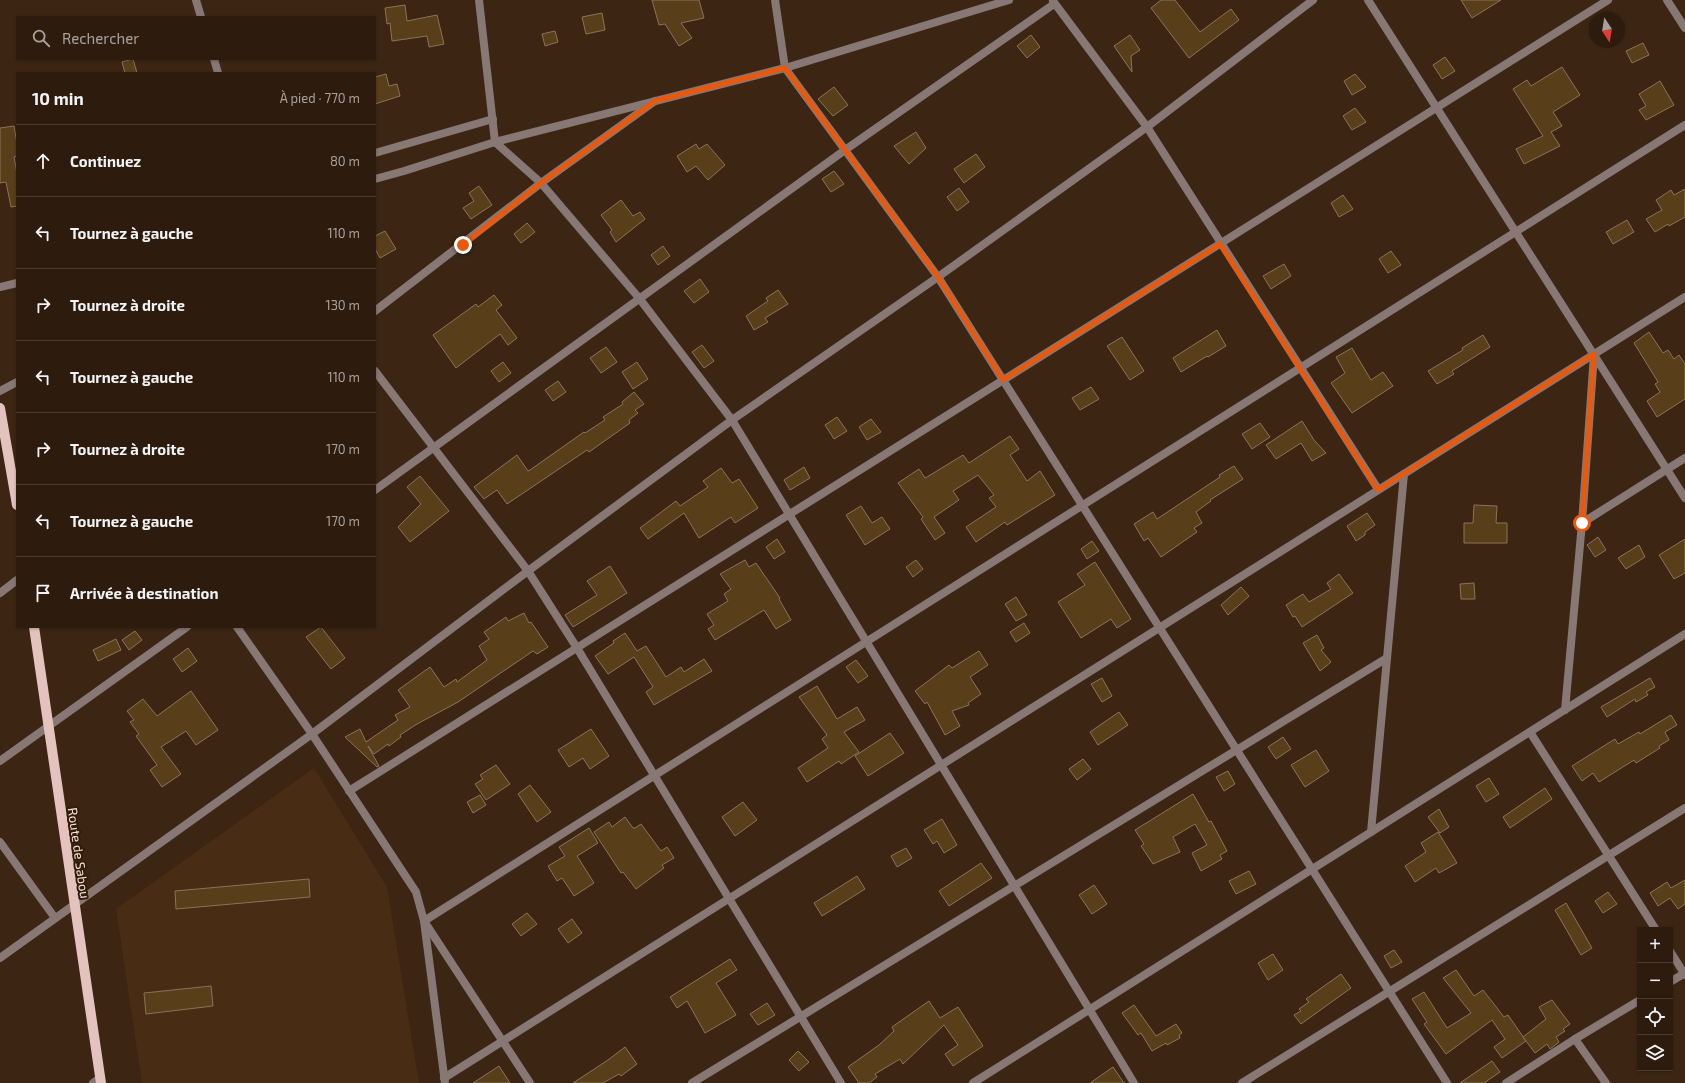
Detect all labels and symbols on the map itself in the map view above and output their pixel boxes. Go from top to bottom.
north arrow [1589,12,1625,48]
route end [454,236,472,254]
route start [1573,514,1591,532]
street label: Route de Sabou [65,807,93,899]

